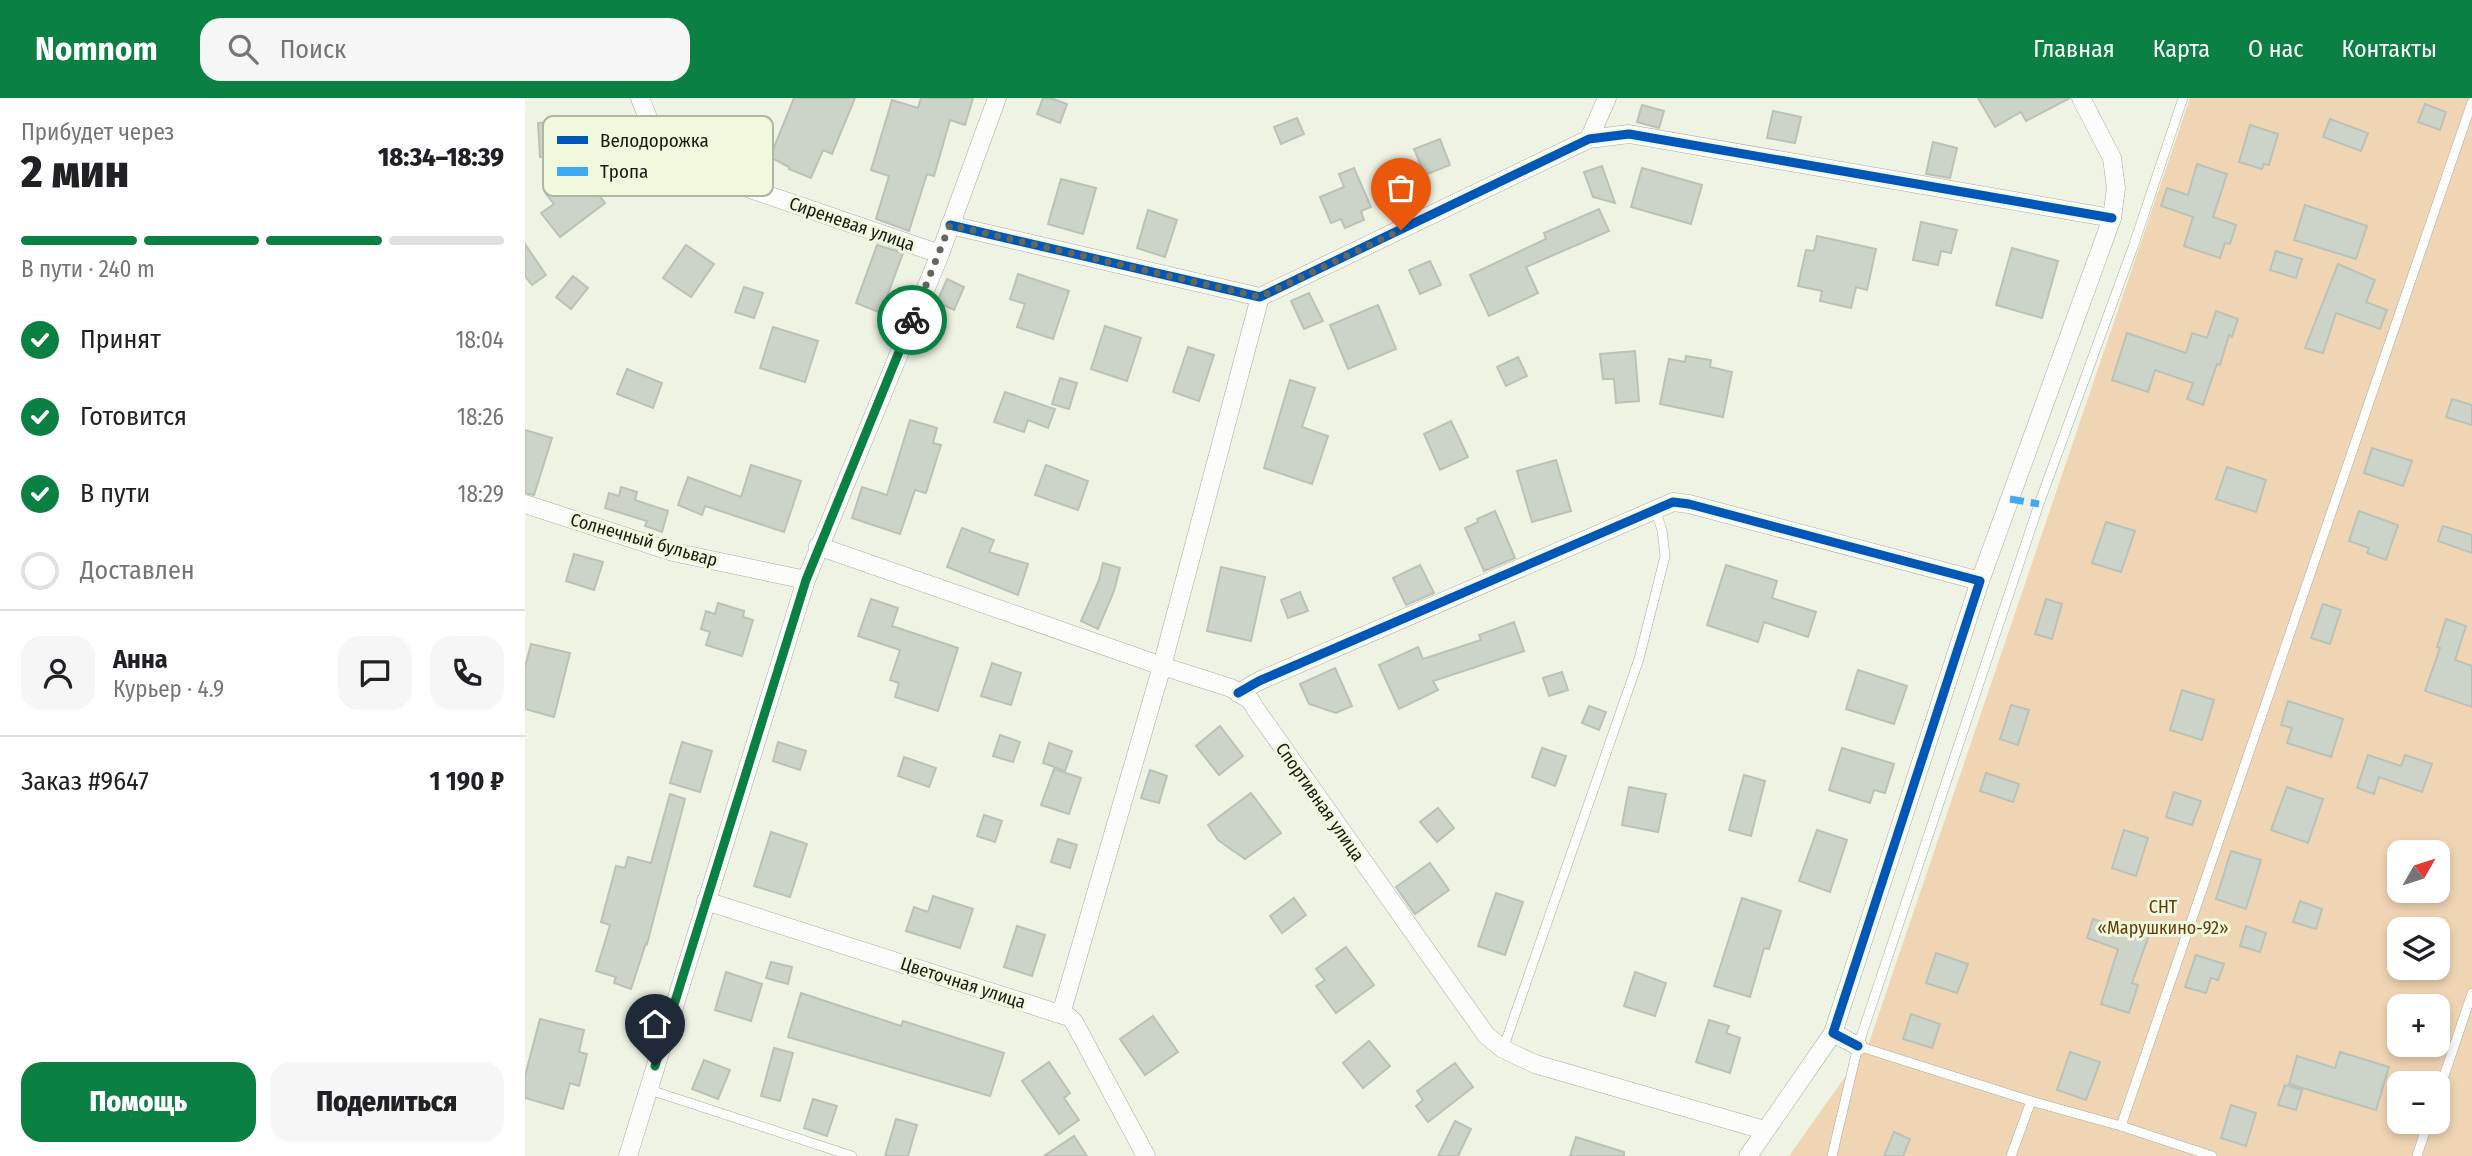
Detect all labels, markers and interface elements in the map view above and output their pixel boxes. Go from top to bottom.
search box [200,18,690,81]
text: Nomnom [35,29,158,69]
icon: search [224,30,262,68]
text: Поиск [280,34,346,65]
text: Главная [2033,35,2115,63]
text: Карта [2153,35,2210,63]
text: О нас [2248,35,2303,63]
text: Контакты [2341,35,2437,63]
legend [543,116,773,196]
text: Прибудет через [21,118,174,146]
text: Велодорожка [600,129,709,152]
text: 18:34–18:39 [378,142,504,173]
text: 2 мин [21,144,129,199]
pin [1371,158,1431,230]
text: Тропа [600,160,648,183]
icon: bag [1382,169,1420,207]
street label: Сиреневая улица [786,192,918,256]
text: В пути · 240 m [21,255,155,283]
courier [877,285,947,355]
icon: bike [893,301,931,339]
icon: check [21,321,59,359]
text: Принят [80,324,161,355]
text: 18:04 [456,326,504,354]
icon: check [21,398,59,436]
text: Готовится [80,401,187,432]
text: 18:26 [457,403,504,431]
icon: check [21,475,59,513]
text: В пути [80,478,150,509]
text: 18:29 [457,480,504,508]
street label: Солнечный бульвар [568,508,720,572]
text: Доставлен [80,555,195,586]
button: person [21,636,95,710]
button: chat [338,636,412,710]
button: phone [430,636,504,710]
text: Анна [113,644,168,675]
text: Курьер · 4.9 [113,675,224,703]
street label: Спортивная улица [1271,738,1369,866]
text: Заказ #9647 [21,766,149,797]
text: 1 190 ₽ [429,766,504,797]
north arrow [2387,840,2450,903]
map controls [2387,840,2450,1134]
park label: СНТ «Марушкино-92» [2097,896,2229,939]
button: layers [2387,917,2450,980]
street label: Цветочная улица [898,952,1028,1014]
pin [625,994,685,1066]
button: + [2387,994,2450,1057]
icon: home [636,1005,674,1043]
button: Помощь [21,1062,256,1142]
button: Поделиться [270,1062,504,1142]
button: − [2387,1071,2450,1134]

